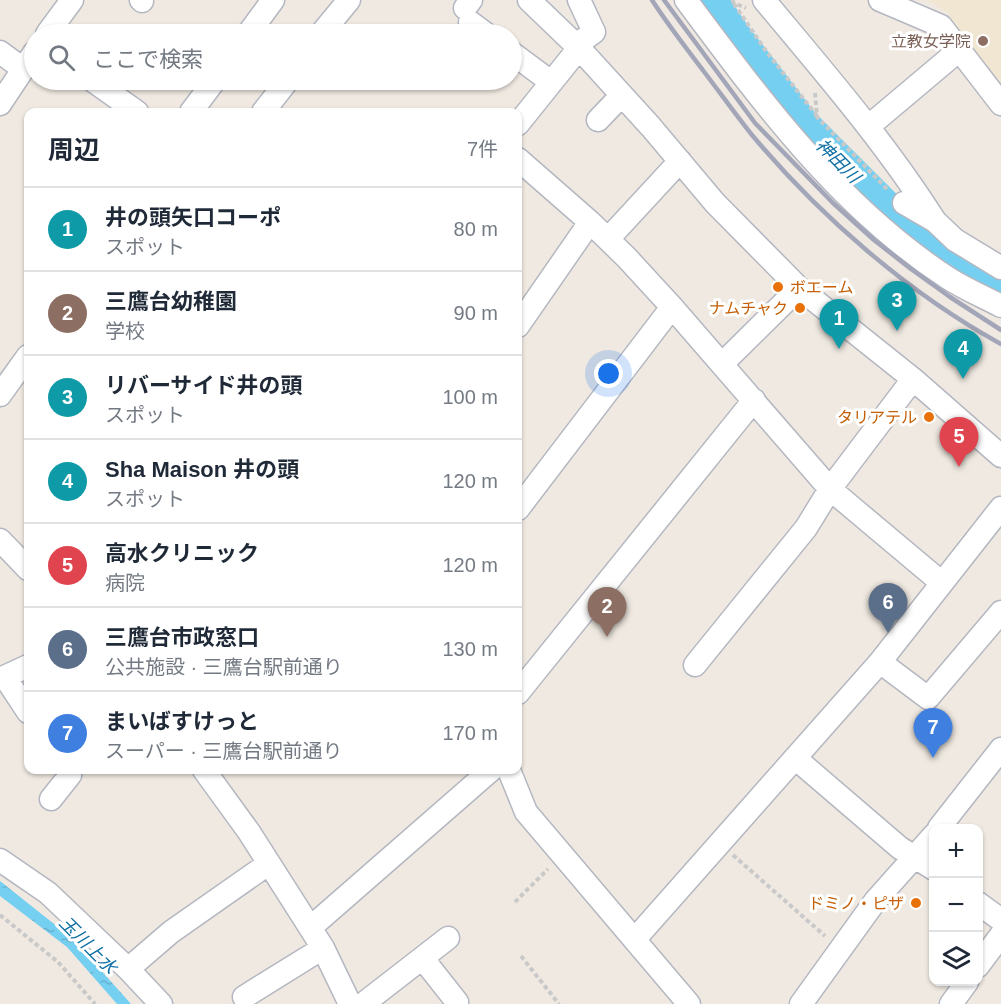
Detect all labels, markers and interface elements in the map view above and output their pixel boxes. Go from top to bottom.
search box [24,24,522,90]
place label: 立教女学院 [891,33,971,50]
marker: 立教女学院 [976,34,990,48]
icon: search [45,41,78,74]
text: ここで検索 [93,47,203,72]
text: 周辺 [48,135,100,165]
water label: 神田川 [812,135,866,189]
text: 7件 [467,138,498,160]
text: 井の頭矢口コーポ [105,205,281,230]
text: 1 [62,218,73,240]
text: 80 m [454,218,498,240]
text: スポット [105,236,185,258]
place label: ボエーム [790,279,854,296]
marker: ボエーム [771,280,785,294]
pin: 3 [878,282,916,331]
text: 三鷹台幼稚園 [105,289,237,314]
place label: ナムチャク [709,300,788,317]
pin: 1 [820,300,858,349]
marker: ナムチャク [793,301,807,315]
text: 2 [62,302,73,324]
text: 90 m [454,302,498,324]
text: 学校 [105,320,145,342]
pin: 4 [944,330,982,379]
your location [594,359,623,388]
text: リバーサイド井の頭 [105,373,303,398]
text: 3 [62,386,73,408]
text: 100 m [442,386,498,408]
text: スポット [105,404,185,426]
place label: タリアテル [837,409,917,426]
marker: タリアテル [922,410,936,424]
pin: 5 [940,418,978,467]
text: Sha Maison 井の頭 [105,457,299,482]
text: 4 [62,470,73,492]
text: 120 m [442,470,498,492]
text: スポット [105,488,185,510]
text: 高水クリニック [105,541,259,566]
text: 5 [62,554,73,576]
text: 120 m [442,554,498,576]
text: 病院 [105,572,145,594]
pin: 6 [868,584,908,633]
pin: 2 [588,588,626,637]
text: 三鷹台市政窓口 [105,625,259,650]
text: 6 [62,638,73,660]
text: 130 m [442,638,498,660]
text: 公共施設 · 三鷹台駅前通り [105,656,343,678]
pin: 7 [914,708,952,758]
text: まいばすけっと [105,709,259,734]
text: 7 [62,722,73,744]
text: 170 m [442,722,498,744]
text: スーパー · 三鷹台駅前通り [105,740,343,762]
map controls [929,824,983,986]
button: + [929,824,983,878]
button: − [929,878,983,932]
place label: ドミノ・ピザ [808,895,904,912]
marker: ドミノ・ピザ [909,896,923,910]
water label: 玉川上水 [55,912,122,979]
button: layers [929,932,983,986]

